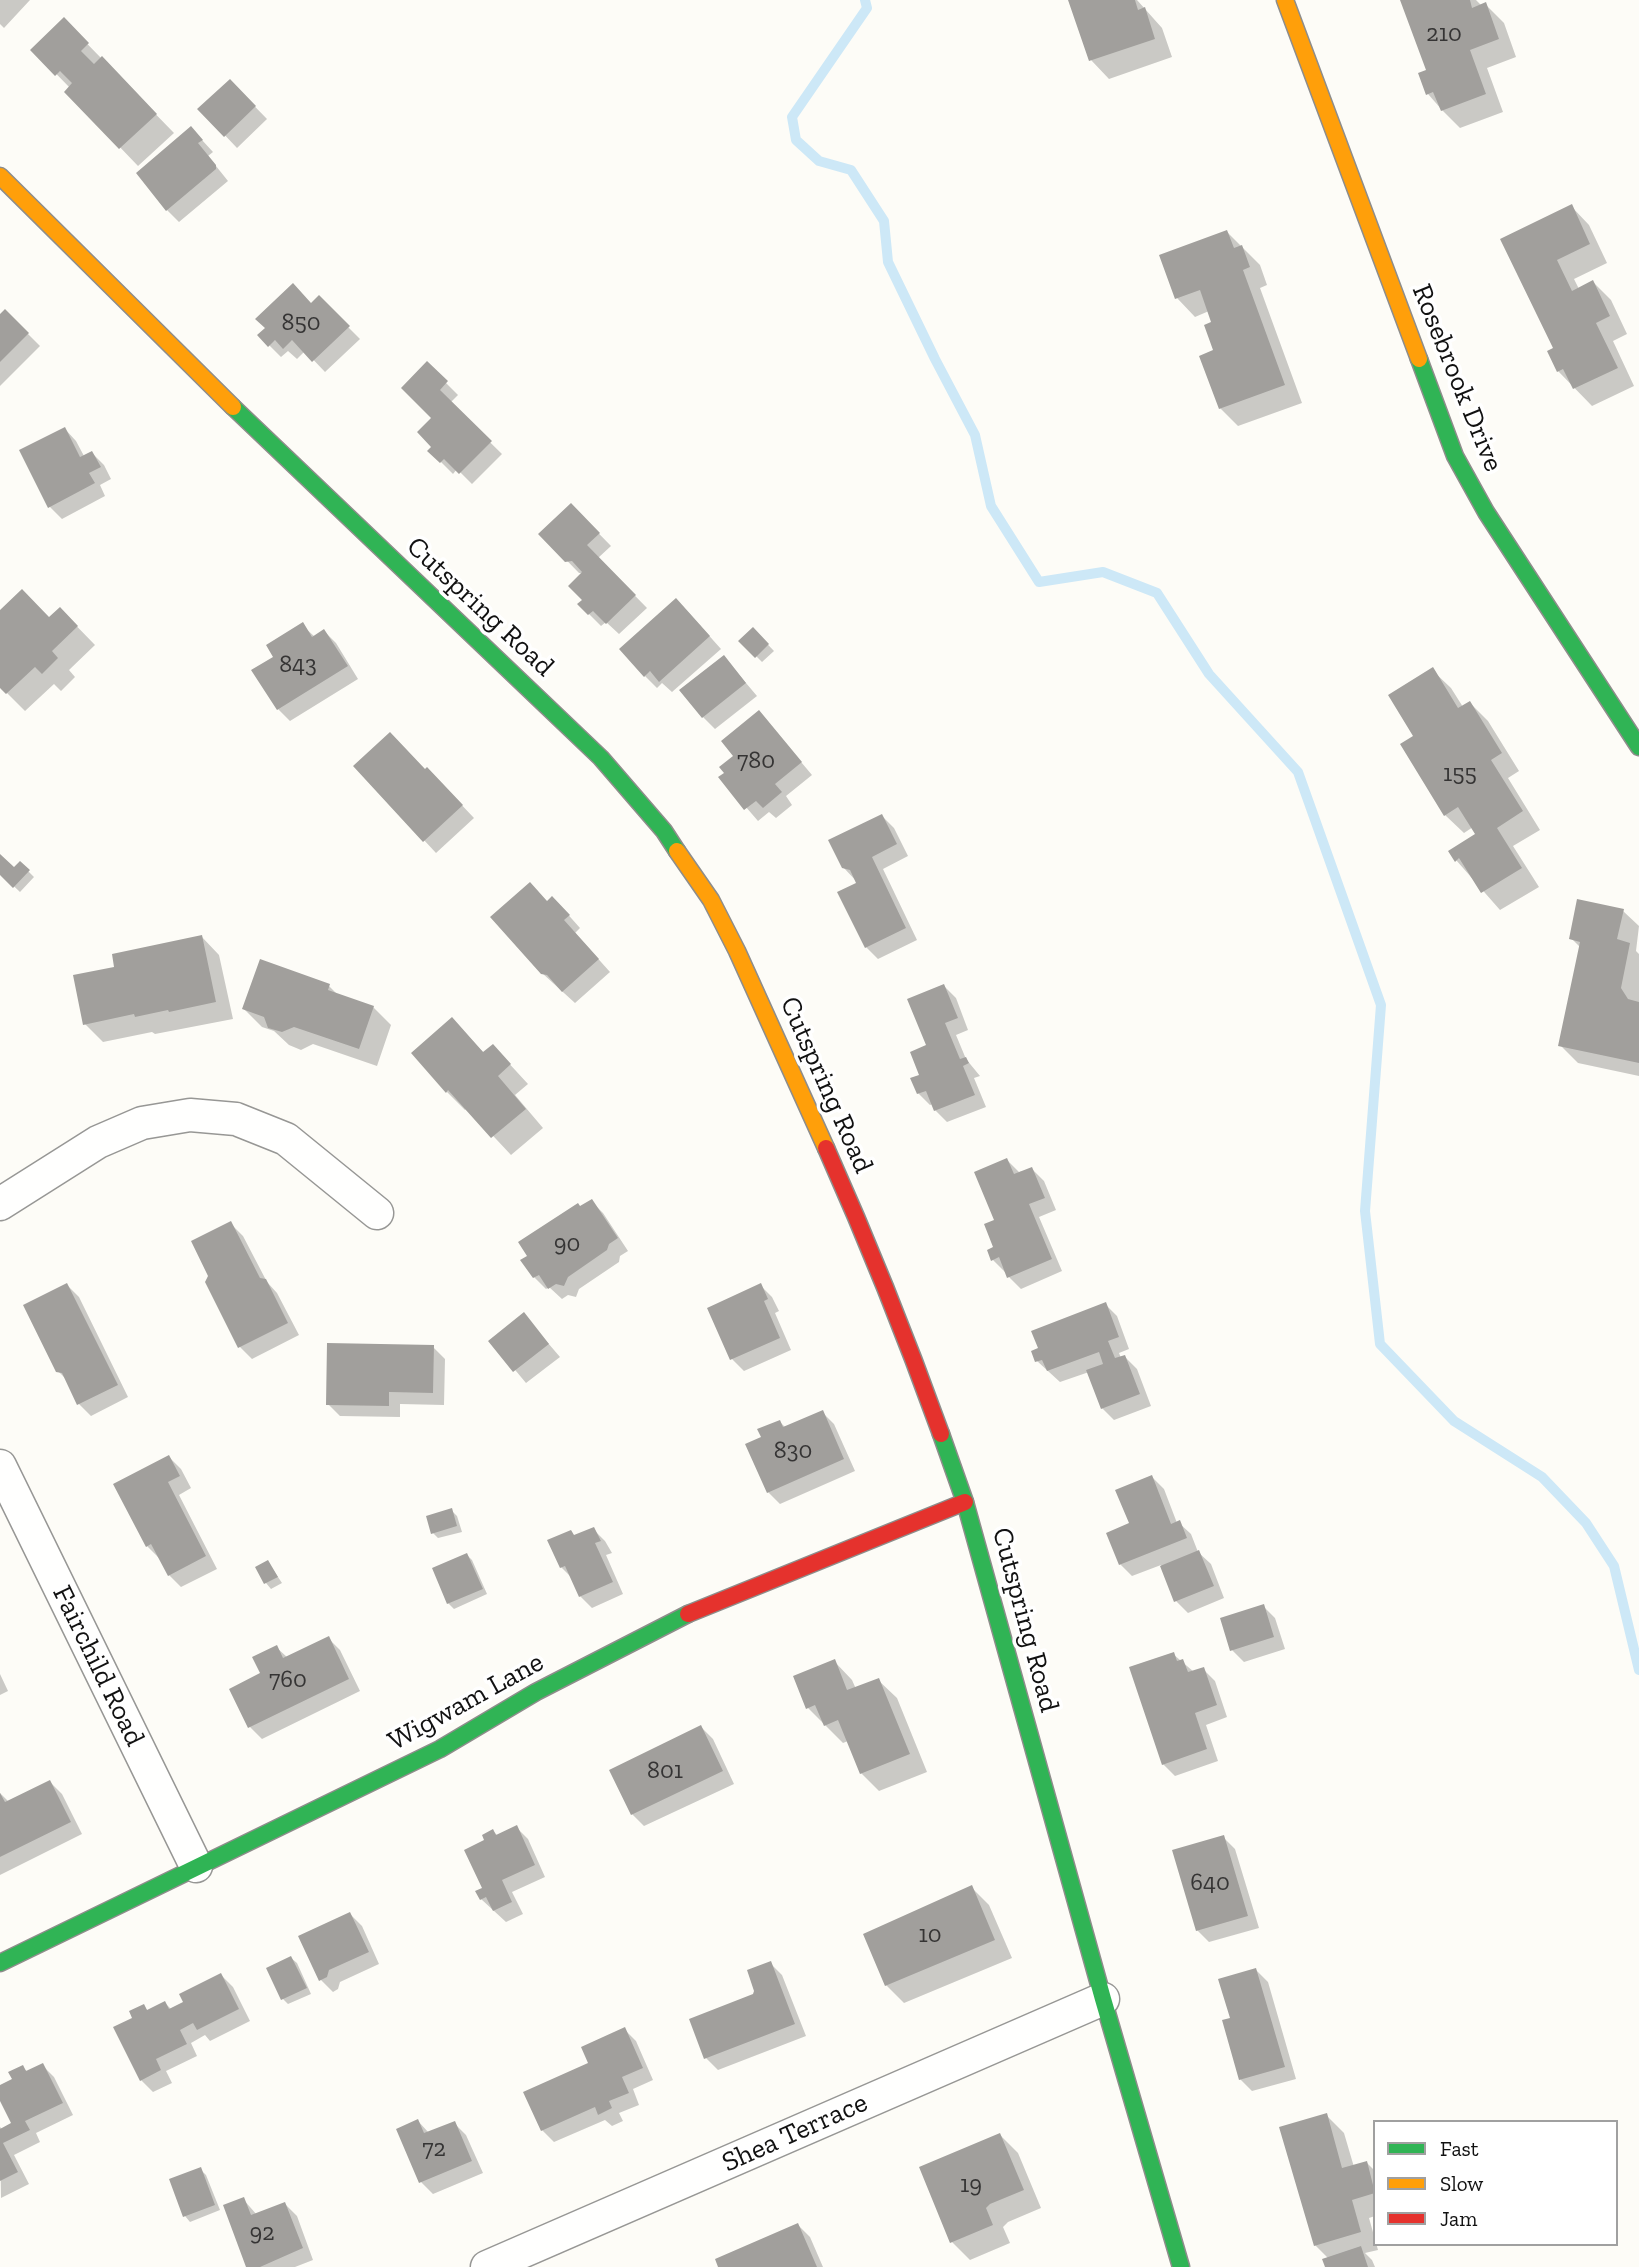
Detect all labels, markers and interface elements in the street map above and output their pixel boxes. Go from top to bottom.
house number: 210 [1426,20,1462,48]
street label: Rosebrook Drive [1404,279,1510,477]
house number: 850 [281,309,321,337]
street label: Cutspring Road [399,530,561,684]
house number: 843 [279,651,317,679]
house number: 780 [737,747,775,775]
house number: 155 [1443,760,1477,788]
street label: Cutspring Road [772,992,880,1178]
house number: 90 [554,1230,580,1258]
house number: 830 [774,1437,812,1465]
street label: Cutspring Road [984,1524,1066,1716]
street label: Fairchild Road [45,1580,151,1752]
street label: Wigwam Lane [382,1646,550,1758]
house number: 760 [269,1666,307,1694]
house number: 801 [647,1757,683,1785]
house number: 640 [1190,1869,1230,1897]
house number: 10 [918,1921,942,1949]
street label: Shea Terrace [717,2086,873,2180]
legend [1373,2120,1618,2246]
house number: 72 [422,2135,446,2163]
text: Fast [1440,2136,1479,2161]
house number: 19 [960,2171,982,2199]
text: Slow [1440,2171,1483,2196]
text: Jam [1440,2206,1477,2231]
house number: 92 [249,2219,275,2247]

